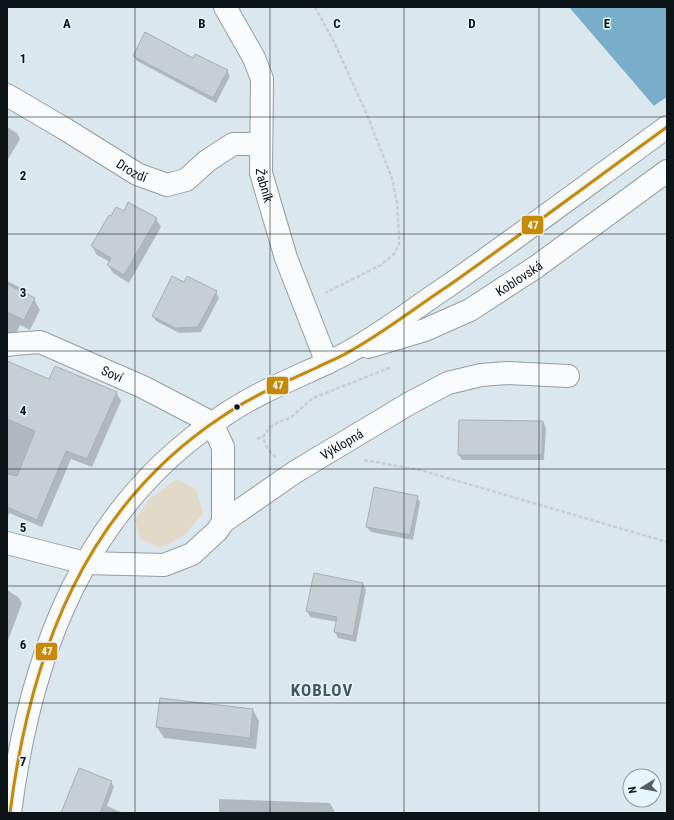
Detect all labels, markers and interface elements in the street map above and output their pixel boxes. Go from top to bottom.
text: A [63,16,71,31]
text: B [198,16,206,31]
text: C [333,16,341,31]
text: D [468,16,476,31]
text: E [604,16,611,31]
text: 1 [20,51,26,66]
street label: Drozdí [114,156,150,185]
text: 2 [20,168,27,183]
street label: Žabník [253,168,277,204]
line badge: 47 [521,215,544,235]
text: 47 [527,219,539,232]
street label: Koblovská [493,257,545,299]
text: 3 [20,285,26,300]
street label: Soví [99,362,126,385]
line badge: 47 [266,376,289,395]
text: 47 [272,379,284,392]
unlabelled marker [232,402,242,412]
text: 4 [20,403,27,418]
street label: Výklopná [318,425,366,463]
text: 5 [20,520,27,535]
text: 6 [20,637,27,652]
line badge: 47 [35,642,58,661]
text: 47 [41,645,53,658]
district label: KOBLOV [291,680,353,700]
text: 7 [20,754,27,769]
north arrow [622,768,662,808]
text: N [626,785,640,794]

